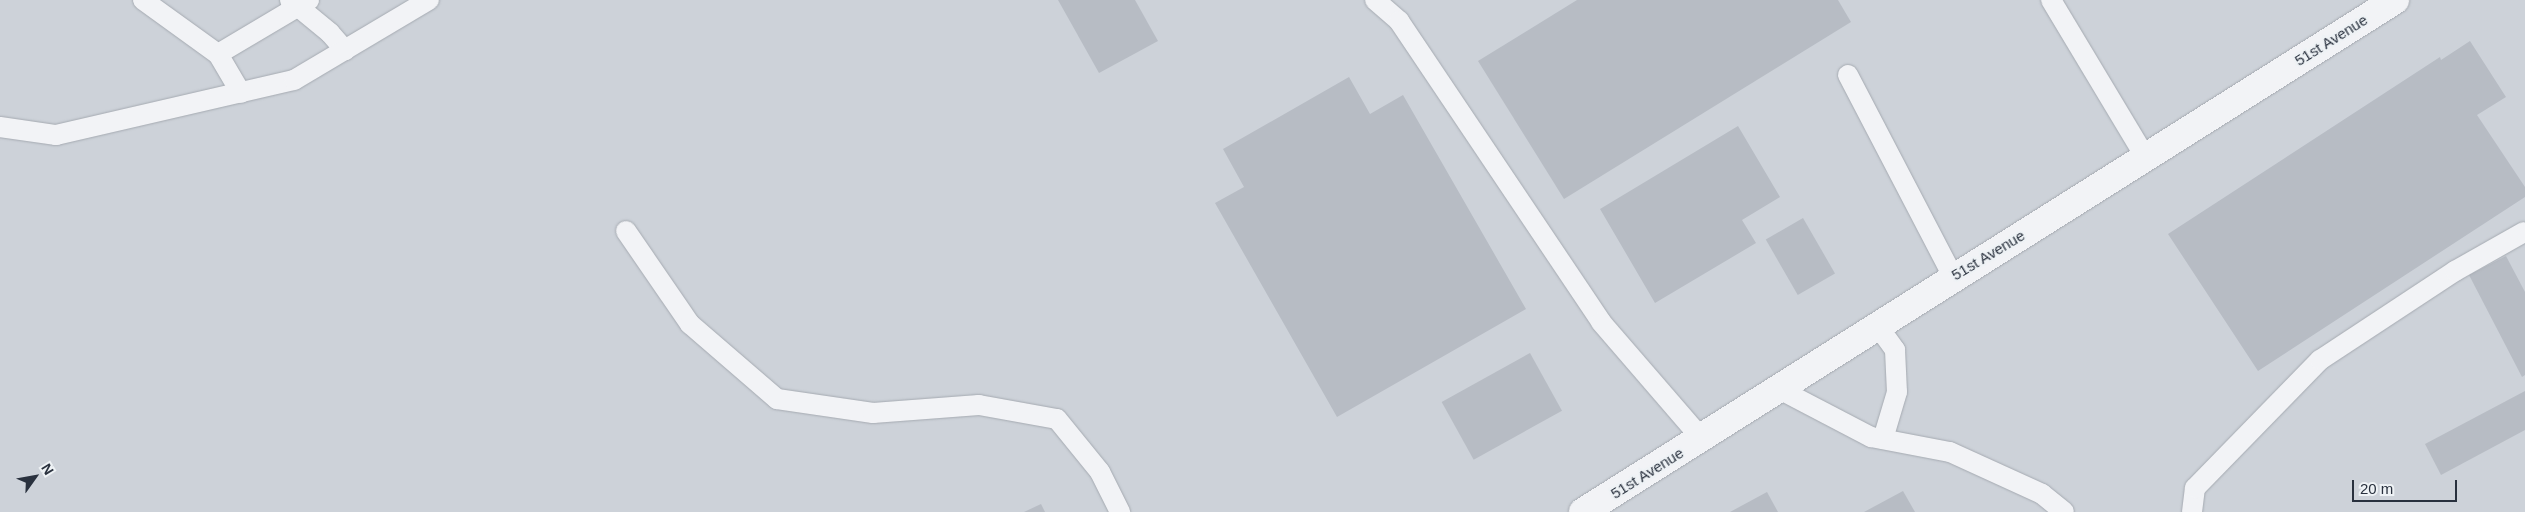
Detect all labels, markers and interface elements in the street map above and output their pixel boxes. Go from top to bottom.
street label: 51st Avenue [2291,10,2371,70]
street label: 51st Avenue [1948,226,2028,284]
street label: 51st Avenue [1607,443,1687,503]
north arrow [10,452,60,502]
text: N [38,461,57,478]
scale bar [2355,470,2460,502]
text: 20 m [2360,480,2393,497]

